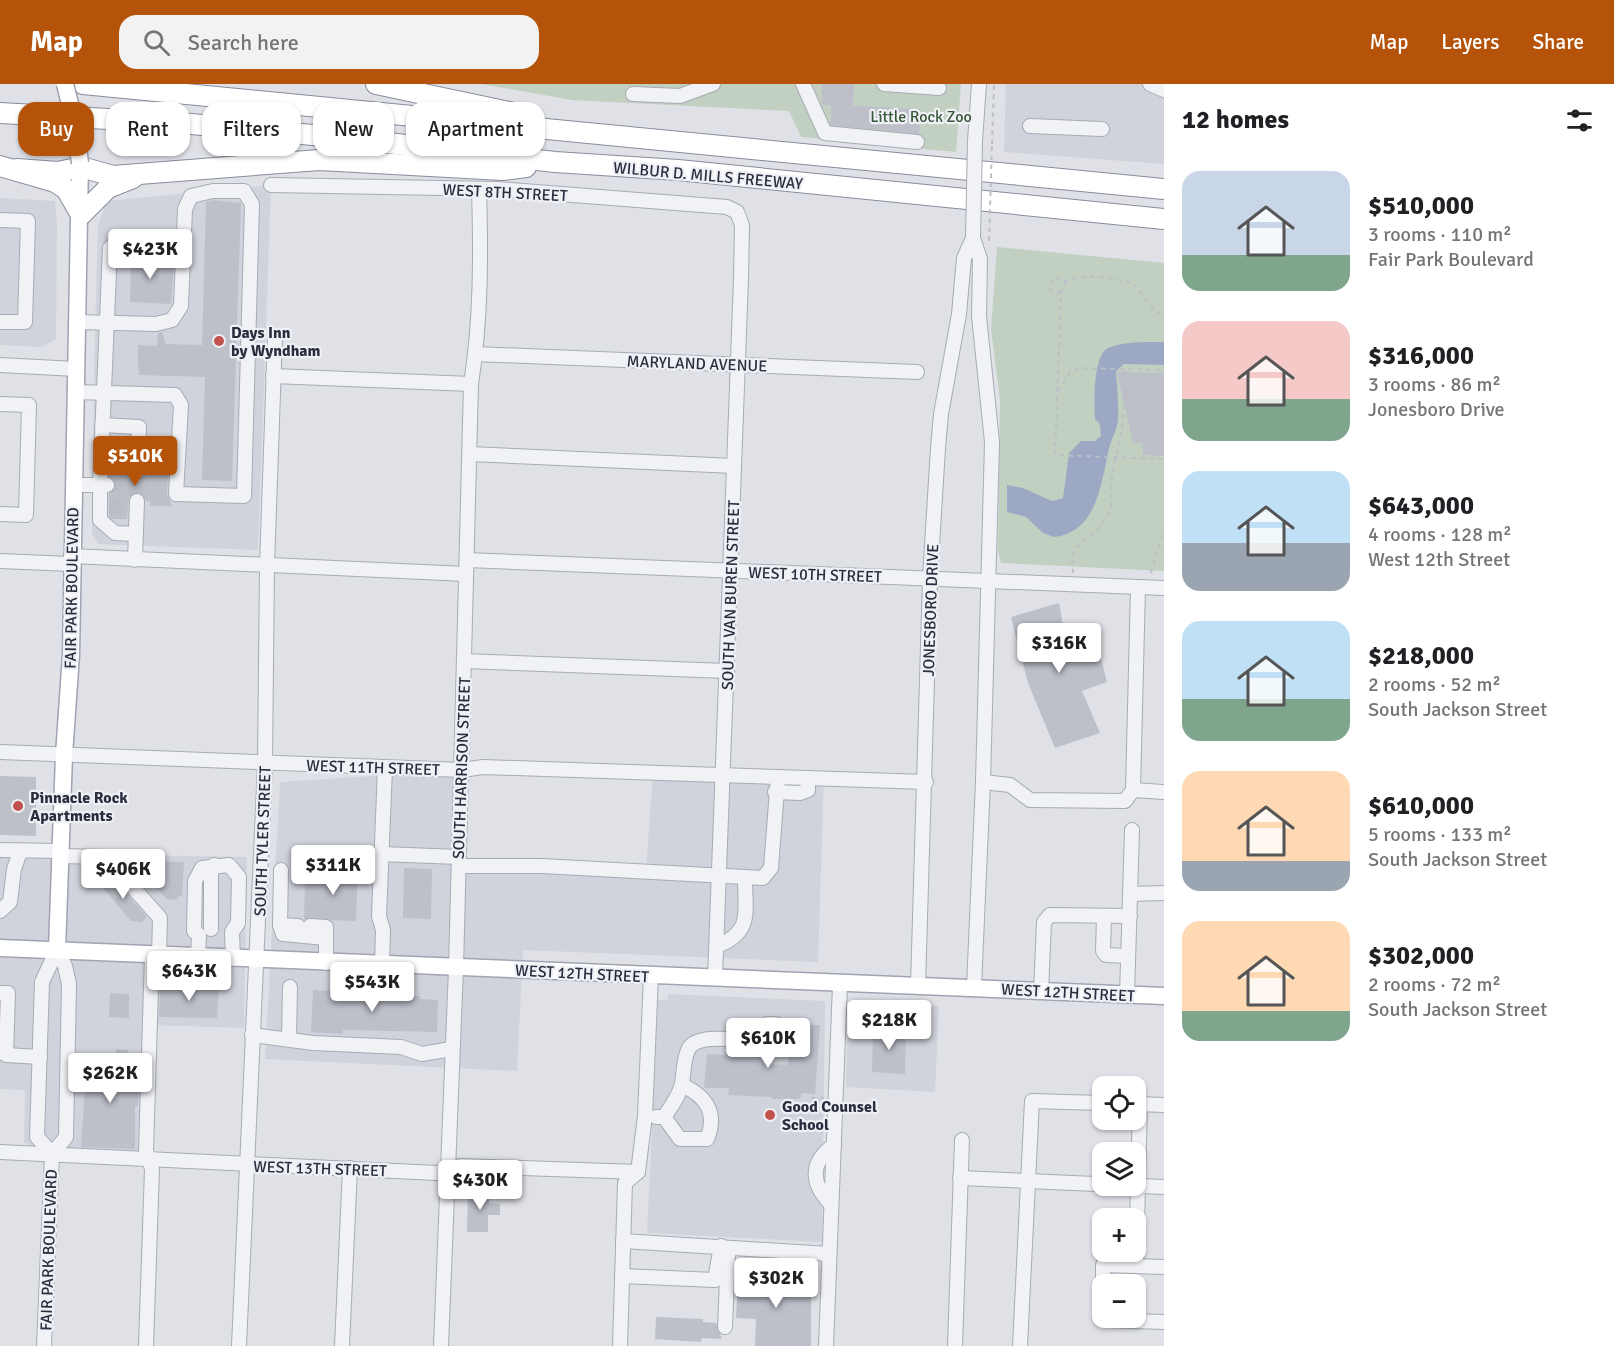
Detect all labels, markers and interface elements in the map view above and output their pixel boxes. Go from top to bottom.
search box [119,15,539,69]
text: Map [30,25,83,59]
icon: search [140,26,173,59]
text: Search here [188,29,299,56]
text: Map [1370,29,1408,55]
text: Layers [1441,29,1499,55]
text: Share [1532,29,1584,55]
chip: Buy [18,102,94,156]
chip: Rent [106,102,190,156]
chip: Filters [202,102,301,156]
chip: New [313,102,394,156]
chip: Apartment [406,102,545,156]
text: 12 homes [1182,104,1289,136]
icon: filters [1563,104,1596,137]
park label: Little Rock Zoo [870,107,972,127]
street label: WILBUR D. MILLS FREEWAY [612,158,804,194]
street label: WEST 8TH STREET [442,180,568,206]
text: $510,000 [1368,190,1474,222]
icon: home [1230,195,1302,267]
text: 3 rooms · 110 m² [1368,222,1512,247]
pin: $423K [108,229,192,280]
text: $423K [122,236,178,261]
text: Fair Park Boulevard [1368,247,1534,272]
place label: Days Inn by Wyndham [231,323,321,361]
marker: Days Inn by Wyndham [212,334,226,348]
text: $316,000 [1368,340,1474,372]
icon: home [1230,345,1302,417]
street label: MARYLAND AVENUE [626,352,768,376]
text: 3 rooms · 86 m² [1368,372,1501,397]
text: Jonesboro Drive [1368,397,1505,422]
pin: $510K [93,436,177,487]
text: $510K [107,443,163,468]
text: $643,000 [1368,490,1474,522]
icon: home [1230,495,1302,567]
street label: SOUTH VAN BUREN STREET [718,500,744,690]
street label: FAIR PARK BOULEVARD [61,507,83,669]
text: 4 rooms · 128 m² [1368,522,1512,547]
street label: JONESBORO DRIVE [919,543,943,677]
text: West 12th Street [1368,547,1510,572]
street label: WEST 10TH STREET [748,563,882,587]
pin: $316K [1017,623,1101,674]
text: $316K [1031,630,1087,655]
text: $218,000 [1368,640,1474,672]
icon: home [1230,645,1302,717]
text: 2 rooms · 52 m² [1368,672,1501,697]
street label: SOUTH HARRISON STREET [449,676,475,860]
text: South Jackson Street [1368,697,1547,722]
street label: WEST 11TH STREET [306,756,440,780]
street label: SOUTH TYLER STREET [250,765,276,917]
place label: Pinnacle Rock Apartments [30,788,128,826]
text: $610,000 [1368,790,1474,822]
icon: home [1230,795,1302,867]
marker: Pinnacle Rock Apartments [11,799,25,813]
text: 5 rooms · 133 m² [1368,822,1512,847]
pin: $311K [291,845,375,896]
text: South Jackson Street [1368,847,1547,872]
pin: $406K [81,849,165,900]
text: $311K [305,852,361,877]
text: $406K [95,856,151,881]
text: $302,000 [1368,940,1474,972]
icon: home [1230,945,1302,1017]
pin: $643K [147,951,231,1002]
text: $643K [161,958,217,983]
street label: WEST 12TH STREET [515,961,649,987]
pin: $543K [330,962,414,1013]
text: $543K [344,969,400,994]
text: 2 rooms · 72 m² [1368,972,1501,997]
street label: WEST 12TH STREET [1001,980,1135,1006]
text: South Jackson Street [1368,997,1547,1022]
pin: $218K [847,1000,931,1051]
text: $218K [861,1007,917,1032]
pin: $610K [726,1018,810,1069]
text: $610K [740,1025,796,1050]
pin: $262K [68,1053,152,1104]
text: $262K [82,1060,138,1085]
map controls [1092,1076,1146,1328]
button: locate [1092,1076,1146,1130]
place label: Good Counsel School [782,1097,877,1135]
marker: Good Counsel School [763,1108,777,1122]
button: layers [1092,1142,1146,1196]
street label: WEST 13TH STREET [253,1157,387,1181]
pin: $430K [438,1160,522,1211]
text: $430K [452,1167,508,1192]
street label: FAIR PARK BOULEVARD [36,1169,62,1331]
button: + [1092,1208,1146,1262]
pin: $302K [734,1258,818,1309]
text: $302K [748,1265,804,1290]
button: − [1092,1274,1146,1328]

